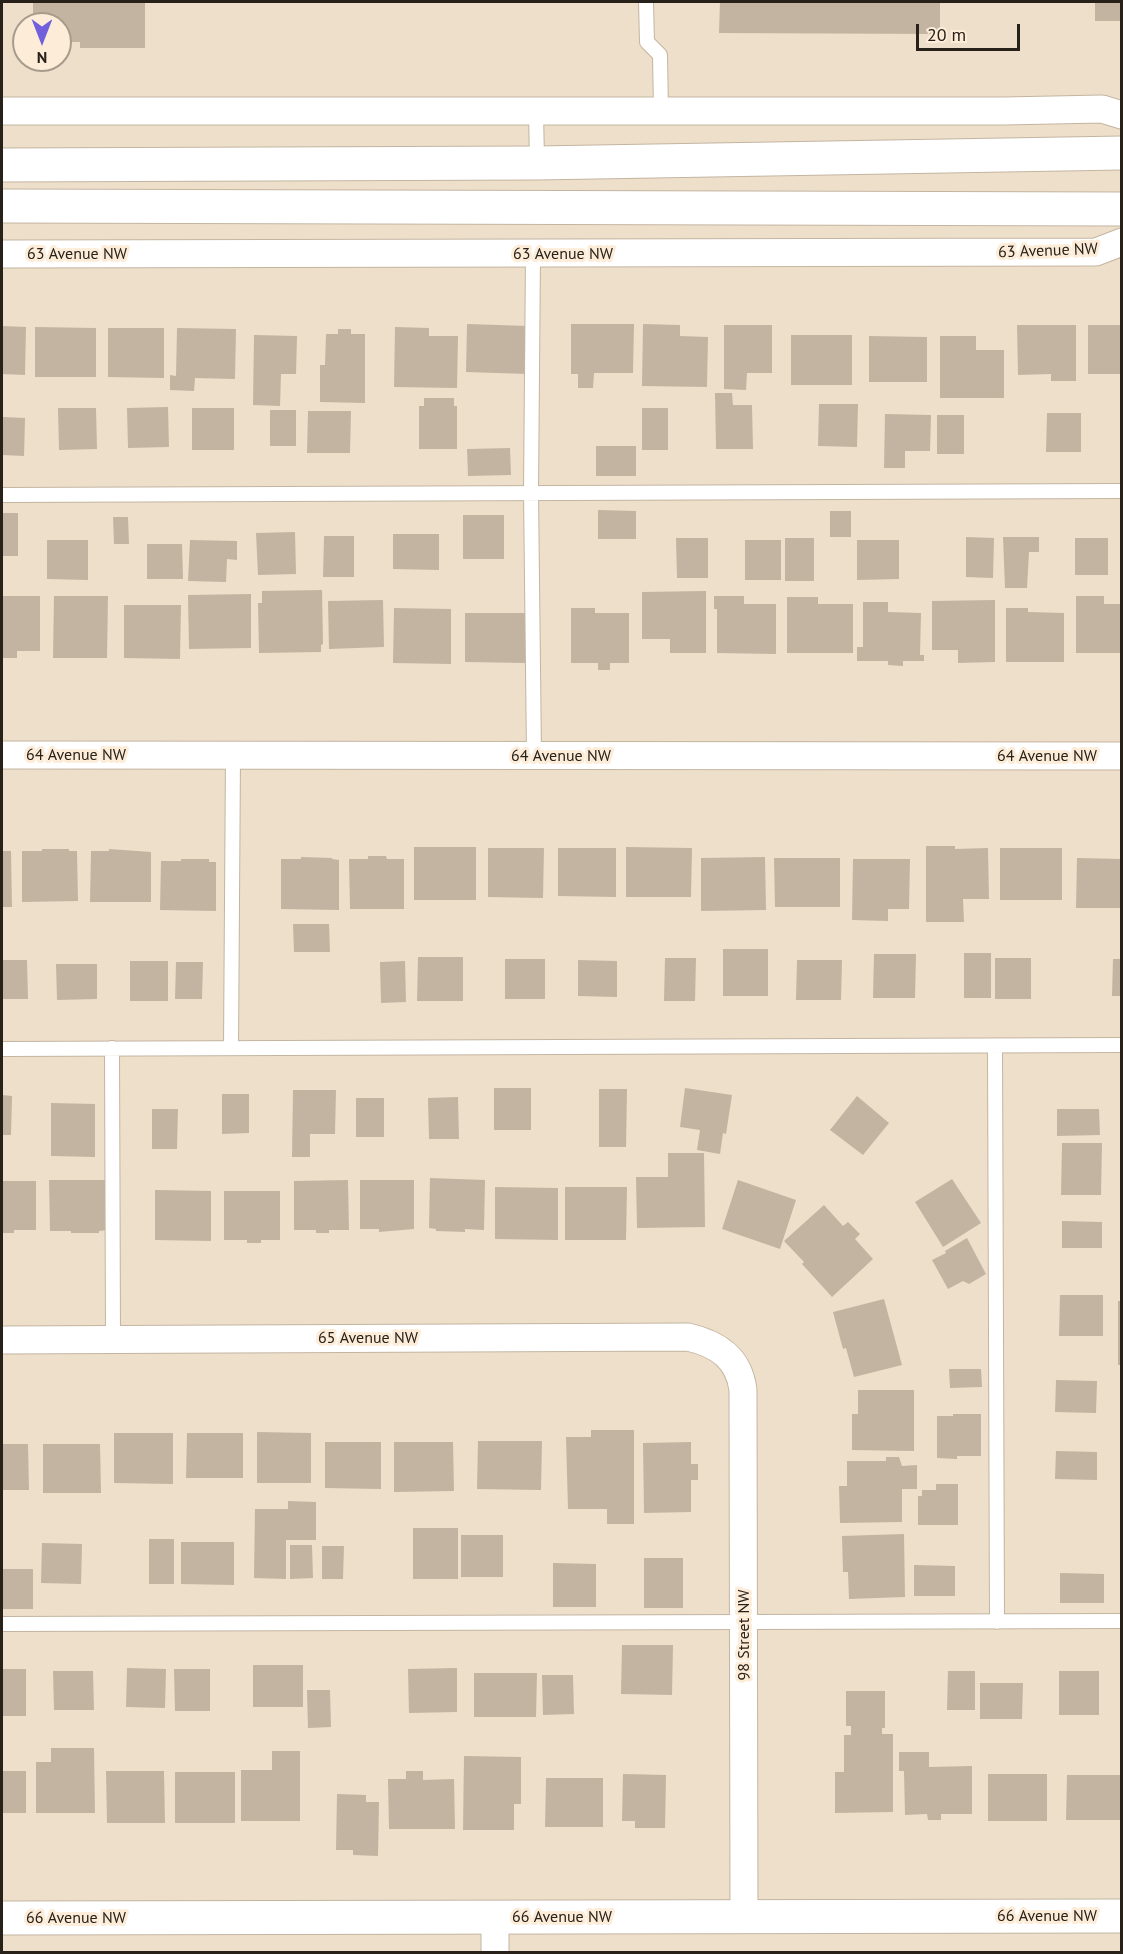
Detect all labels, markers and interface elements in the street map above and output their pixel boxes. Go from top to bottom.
north arrow [12,12,72,72]
scale bar [919,12,1022,50]
text: 20 m [927,23,966,46]
text: N [37,48,47,68]
street label: 63 Avenue NW [998,240,1098,262]
street label: 63 Avenue NW [27,244,127,264]
street label: 63 Avenue NW [513,244,613,264]
street label: 64 Avenue NW [26,745,126,765]
street label: 64 Avenue NW [511,746,611,766]
street label: 64 Avenue NW [997,746,1097,766]
street label: 65 Avenue NW [318,1328,418,1348]
street label: 98 Street NW [734,1590,754,1680]
street label: 66 Avenue NW [997,1906,1097,1926]
street label: 66 Avenue NW [512,1907,612,1927]
street label: 66 Avenue NW [26,1908,126,1928]

